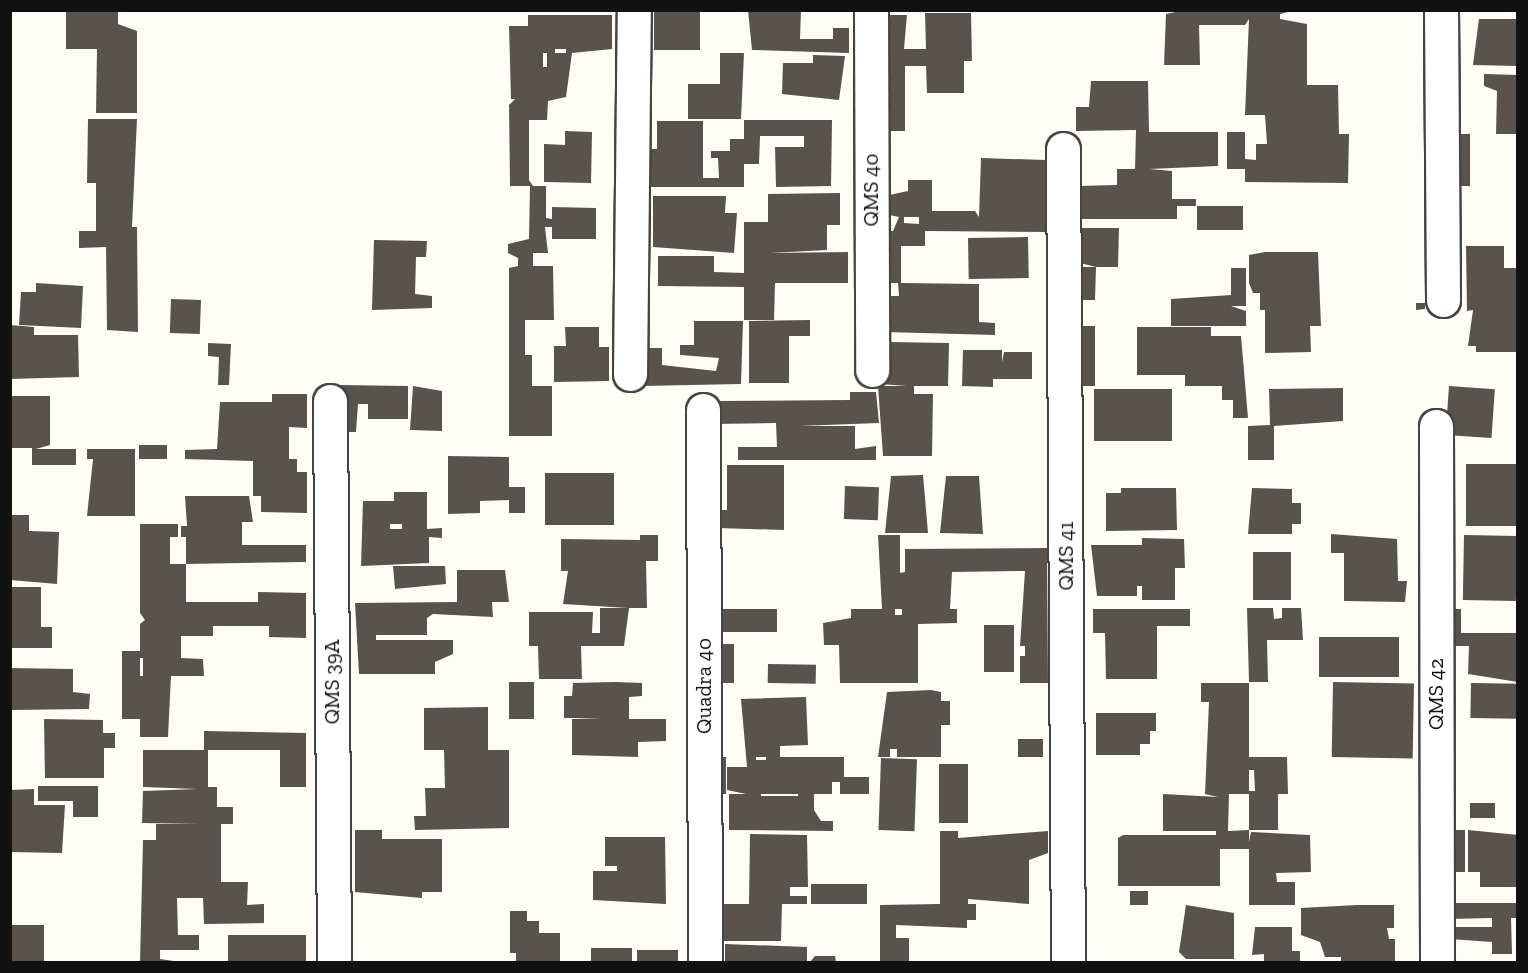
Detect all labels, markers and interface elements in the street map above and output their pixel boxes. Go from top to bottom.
street label: QMS 40 [858,153,884,227]
street label: QMS 41 [1053,521,1079,591]
street label: Quadra 40 [691,638,717,734]
street label: QMS 39A [319,640,345,724]
street label: QMS 42 [1423,658,1449,730]

